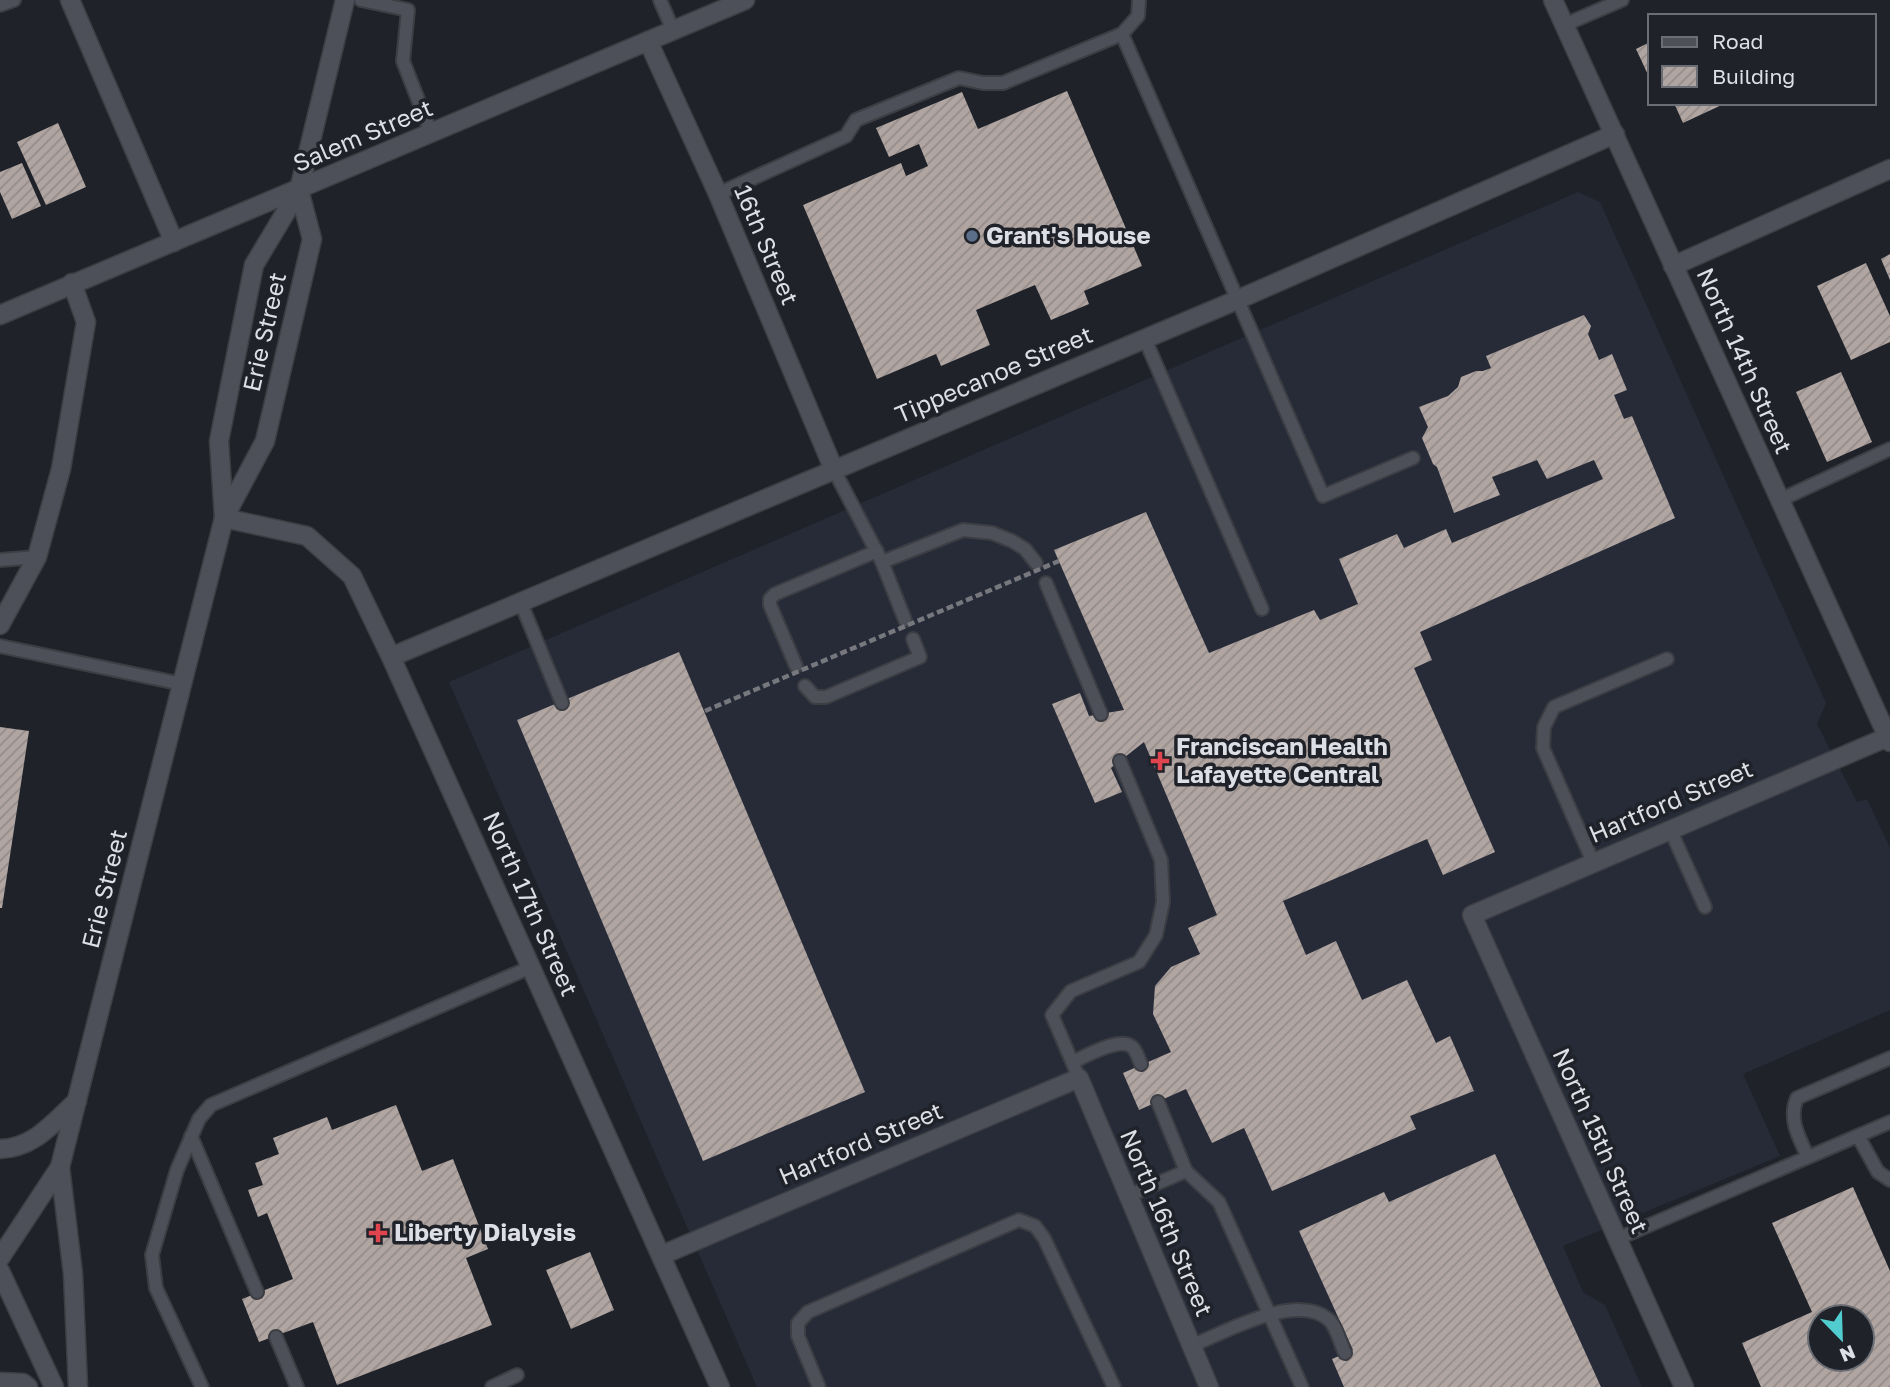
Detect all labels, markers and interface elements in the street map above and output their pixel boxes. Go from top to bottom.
legend [1648,14,1876,105]
text: Road [1712,28,1763,54]
text: Building [1712,63,1795,89]
street label: Salem Street [288,92,436,177]
street label: 16th Street [729,180,806,309]
place label: Grant's House [986,220,1151,249]
marker: Grant's House [964,228,980,244]
street label: North 14th Street [1691,263,1799,458]
street label: Erie Street [236,269,291,394]
street label: Tippecanoe Street [890,319,1096,428]
place label: Franciscan Health Lafayette Central [1176,731,1388,788]
marker: Franciscan Health Lafayette Central [1150,751,1170,771]
street label: Hartford Street [1584,753,1757,848]
street label: North 17th Street [478,807,585,1000]
street label: Erie Street [75,826,132,951]
street label: North 15th Street [1547,1043,1655,1238]
street label: Hartford Street [774,1095,947,1190]
street label: North 16th Street [1115,1125,1220,1320]
place label: Liberty Dialysis [394,1217,576,1246]
marker: Liberty Dialysis [368,1223,388,1243]
north arrow [1806,1303,1876,1373]
text: N [1837,1341,1859,1368]

